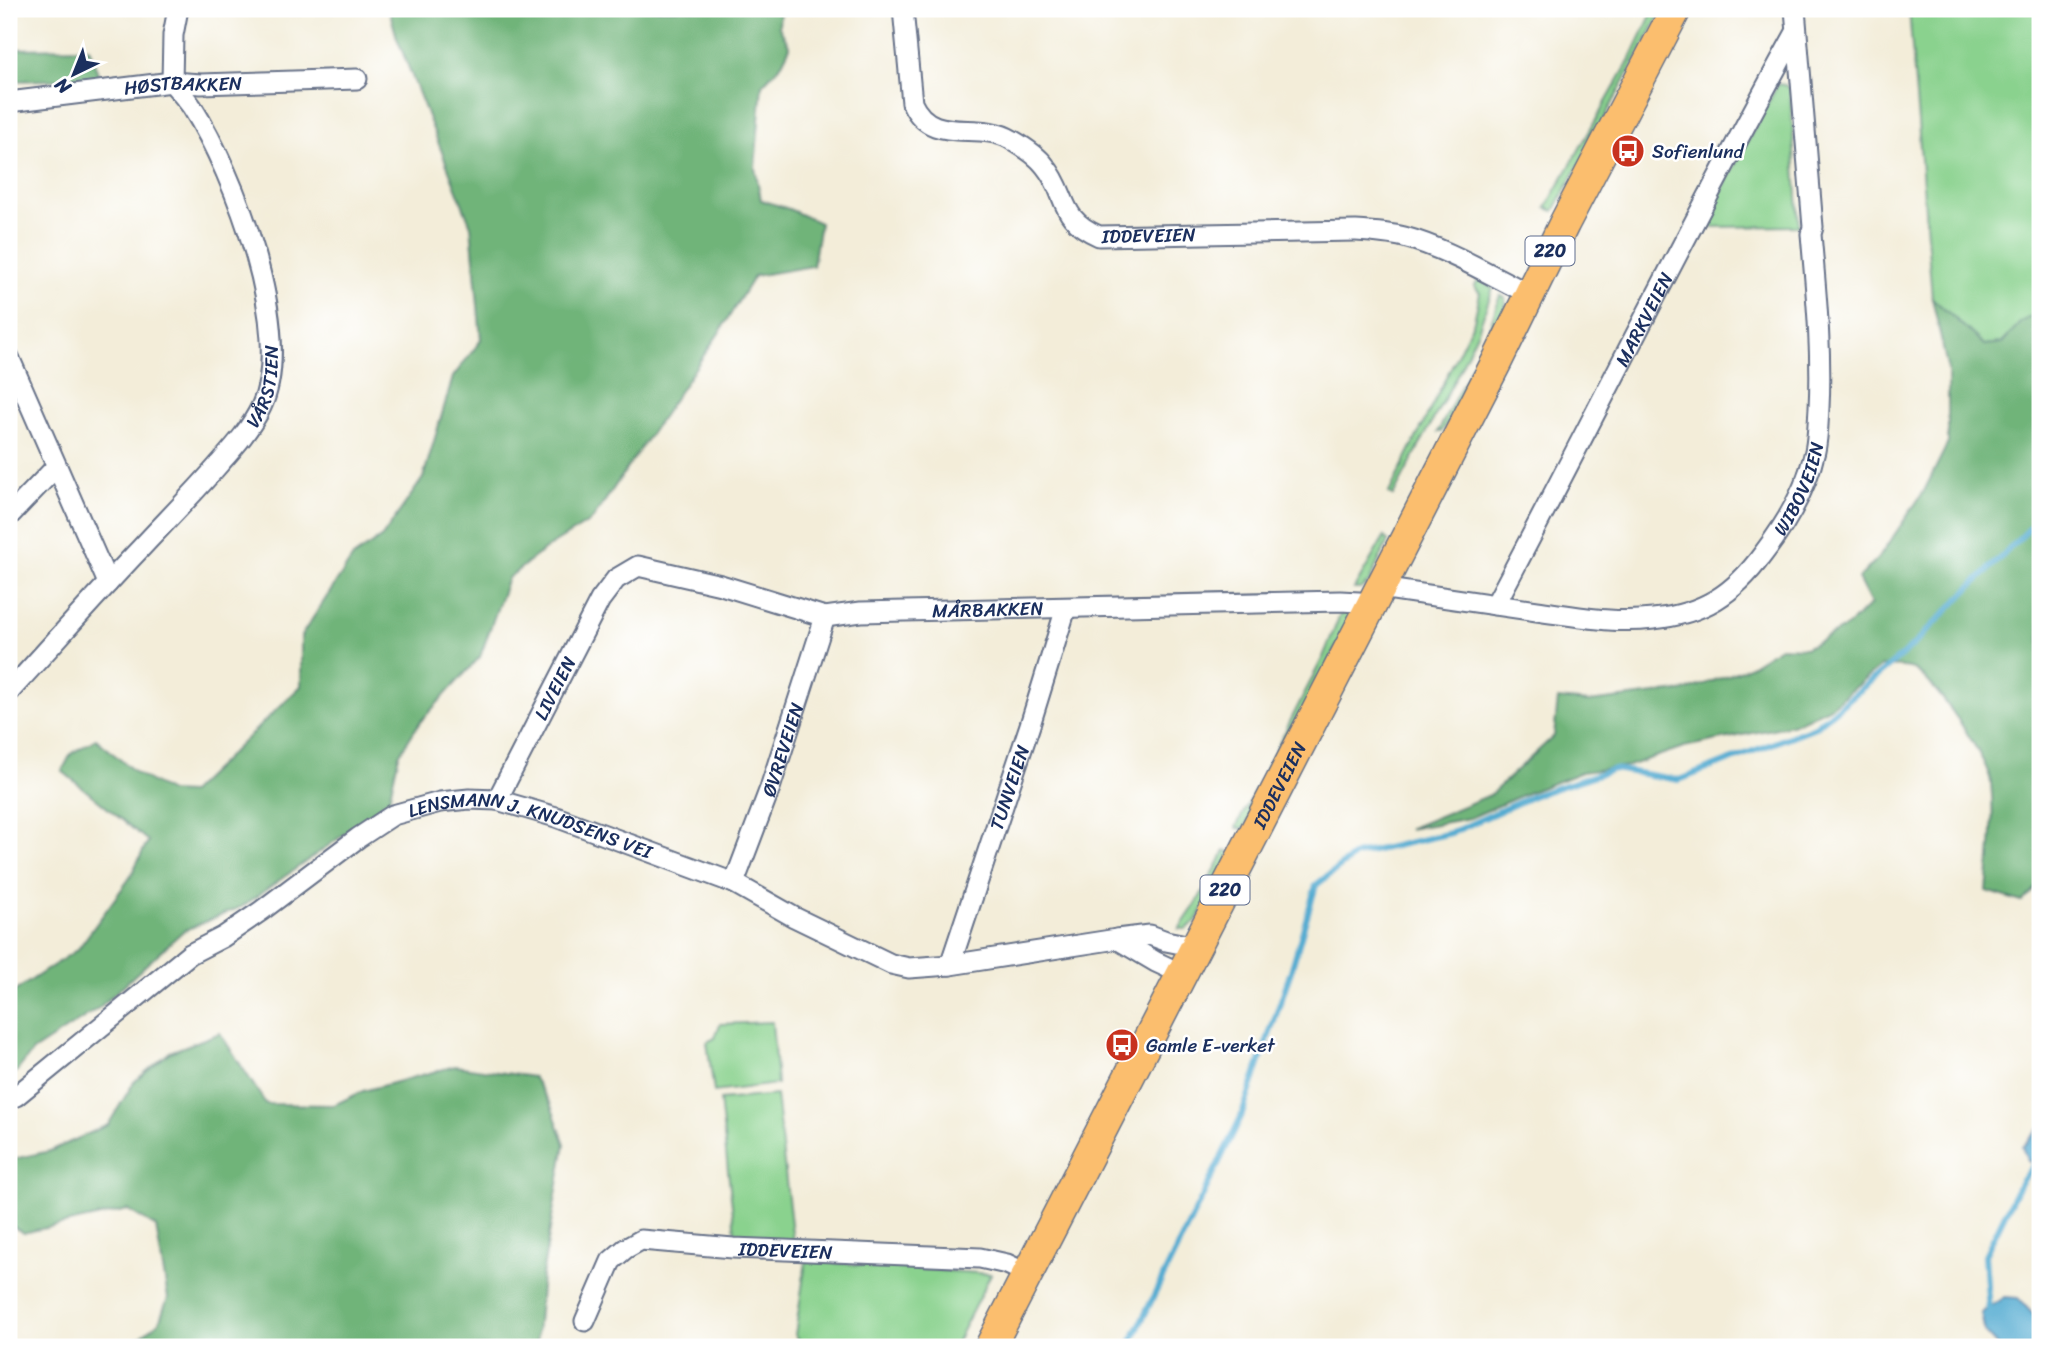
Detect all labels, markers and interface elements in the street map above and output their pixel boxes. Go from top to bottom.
north arrow [38,38,108,108]
street label: HØSTBAKKEN [122,66,242,105]
text: N [46,69,80,103]
bus stop icon: Sofienlund [1609,132,1647,170]
place label: Sofienlund [1652,135,1746,168]
street label: IDDEVEIEN [1100,218,1196,253]
road number: 220 [1526,236,1574,265]
street label: MARKVEIEN [1606,266,1683,373]
street label: VÅRSTIEN [237,345,288,435]
street label: WIBOVEIEN [1764,439,1833,542]
street label: MÅRBAKKEN [932,592,1044,627]
street label: LIVEIEN [525,650,585,726]
street label: ØVREVEIEN [752,698,813,802]
street label: IDDEVEIEN [1243,736,1316,835]
street label: TUNVEIEN [980,741,1039,835]
street label: LENSMANN J. KNUDSENS VEI [404,783,658,869]
road number: 220 [1200,876,1250,904]
bus stop icon: Gamle E-verket [1103,1026,1141,1064]
place label: Gamle E-verket [1146,1029,1276,1062]
street label: IDDEVEIEN [737,1232,833,1269]

